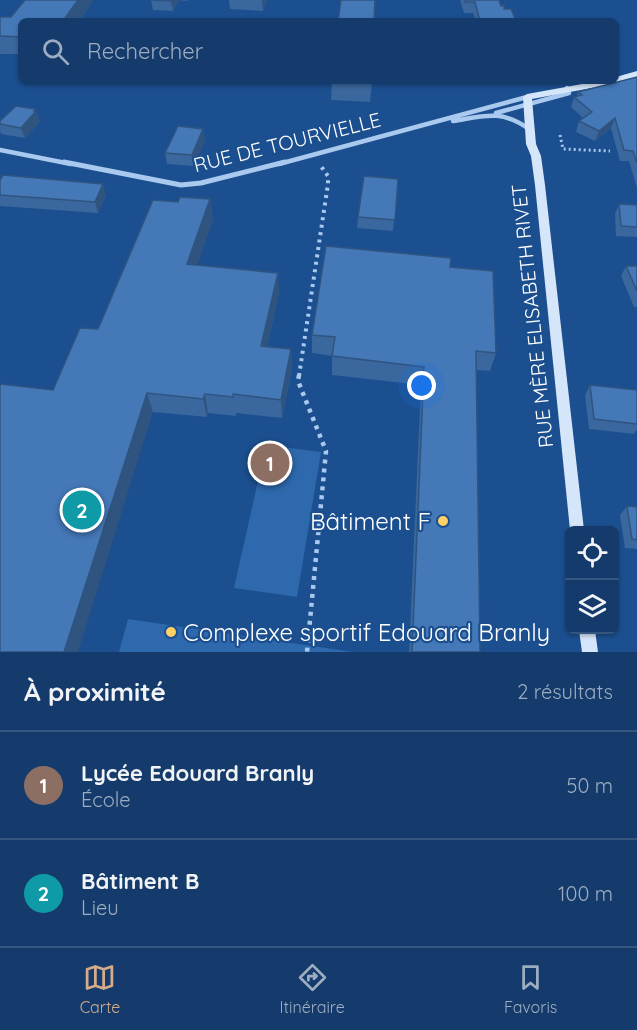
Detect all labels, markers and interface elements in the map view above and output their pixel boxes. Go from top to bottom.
search box [18,18,619,84]
icon: search [39,35,72,68]
text: Rechercher [87,37,203,65]
street label: RUE DE TOURVIELLE [191,107,383,177]
street label: RUE MÈRE ELISABETH RIVET [506,183,558,449]
your location [407,371,436,400]
pin: 1 [250,440,290,486]
pin: 2 [62,488,101,532]
place label: Bâtiment F [310,506,431,536]
marker: Bâtiment F [436,514,450,528]
map controls [565,526,619,634]
button: locate [565,526,619,580]
button: layers [565,580,619,634]
place label: Complexe sportif Edouard Branly [183,617,550,647]
marker: Complexe sportif Edouard Branly [164,625,178,639]
text: À proximité [24,675,166,708]
text: 2 résultats [517,679,613,704]
text: Lycée Edouard Branly [81,759,314,787]
text: 1 [40,773,47,798]
text: 50 m [567,773,613,798]
text: École [81,787,131,812]
text: Bâtiment B [81,867,199,895]
text: 2 [38,881,49,906]
text: 100 m [558,881,613,906]
text: Lieu [81,895,119,920]
tab: Carte [80,961,120,1017]
tab: Itinéraire [280,961,345,1017]
tab: Favoris [504,961,557,1017]

